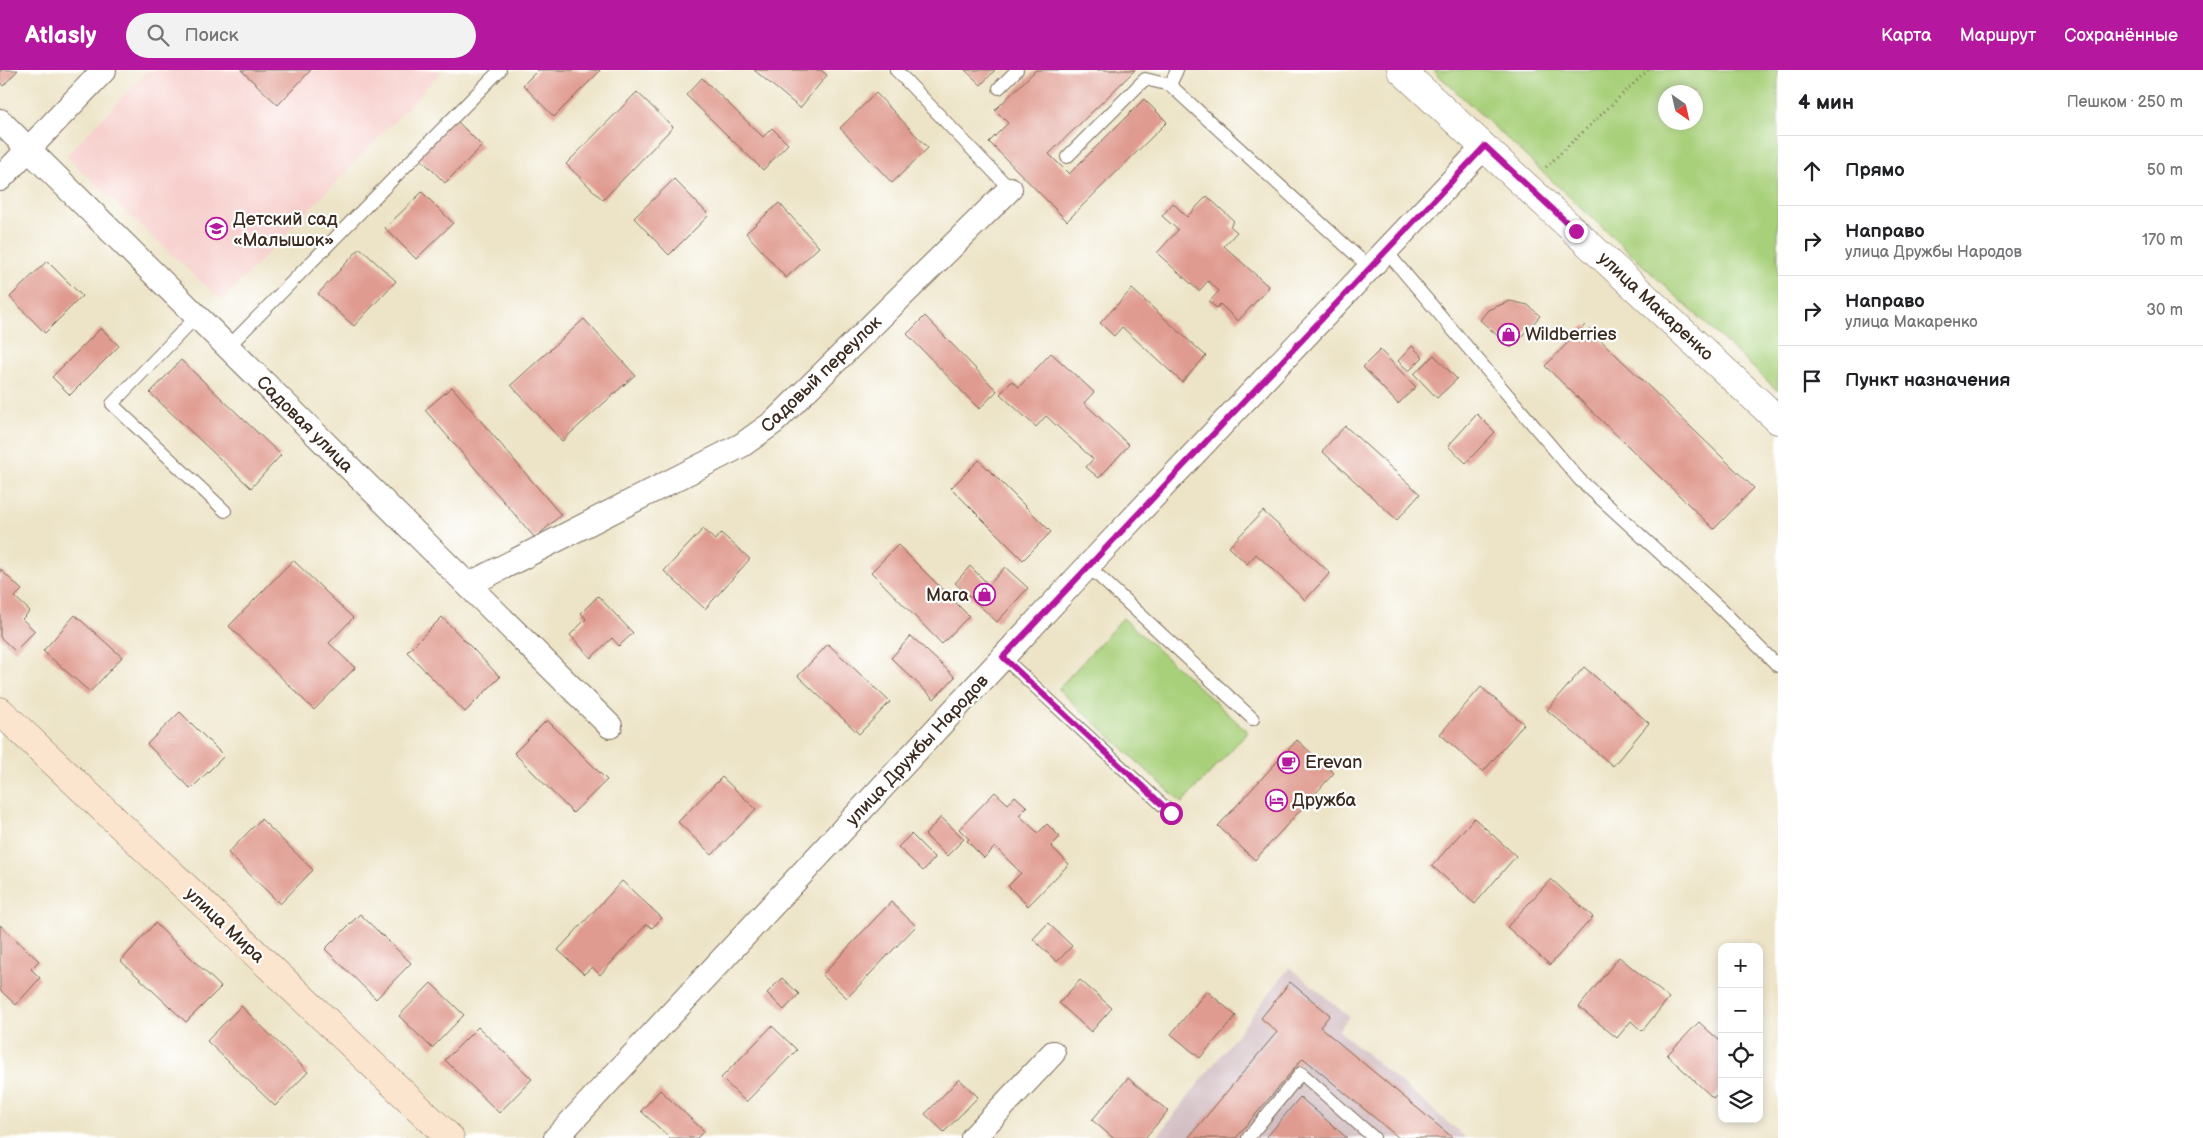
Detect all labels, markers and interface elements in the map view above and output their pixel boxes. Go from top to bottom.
search box [126,13,476,58]
text: Atlasly [25,21,96,50]
icon: search [144,21,172,49]
text: Поиск [184,24,239,47]
text: Карта [1881,25,1932,46]
text: Маршрут [1960,25,2036,46]
text: Сохранённые [2064,25,2178,46]
north arrow [1658,85,1703,130]
text: 4 мин [1798,90,1854,115]
text: Пешком · 250 m [2067,93,2183,112]
icon: ahead [1798,157,1826,185]
text: Прямо [1845,159,1905,182]
text: 50 m [2147,161,2183,180]
place label: Детский сад «Малышок» [233,209,338,251]
school or university icon: Детский сад «Малышок» [205,217,229,241]
route end [1565,220,1588,243]
text: Направо [1845,220,1925,243]
icon: right [1798,227,1826,255]
text: 170 m [2142,231,2183,250]
text: улица Дружбы Народов [1845,243,2022,262]
street label: улица Макаренко [1594,248,1717,365]
text: Направо [1845,290,1925,313]
icon: right [1798,297,1826,325]
text: 30 m [2146,301,2183,320]
street label: Садовый переулок [757,311,886,437]
text: улица Макаренко [1845,313,1978,332]
shop icon: Wildberries [1497,322,1521,346]
place label: Wildberries [1525,324,1617,345]
icon: arrive [1798,367,1826,395]
text: Пункт назначения [1845,369,2010,392]
street label: Садовая улица [252,372,358,477]
shop icon: Мага [973,583,997,607]
place label: Мага [926,585,969,606]
street label: улица Дружбы Народов [842,670,993,830]
cafe icon: Erevan [1277,750,1301,774]
place label: Erevan [1305,752,1362,773]
hotel icon: Дружба [1264,788,1288,812]
place label: Дружба [1292,790,1357,811]
route start [1160,802,1183,825]
street label: улица Мира [181,883,269,968]
map controls [1718,943,1763,1123]
button: + [1718,943,1763,988]
button: − [1718,988,1763,1033]
button: locate [1718,1033,1763,1078]
button: layers [1718,1078,1763,1123]

